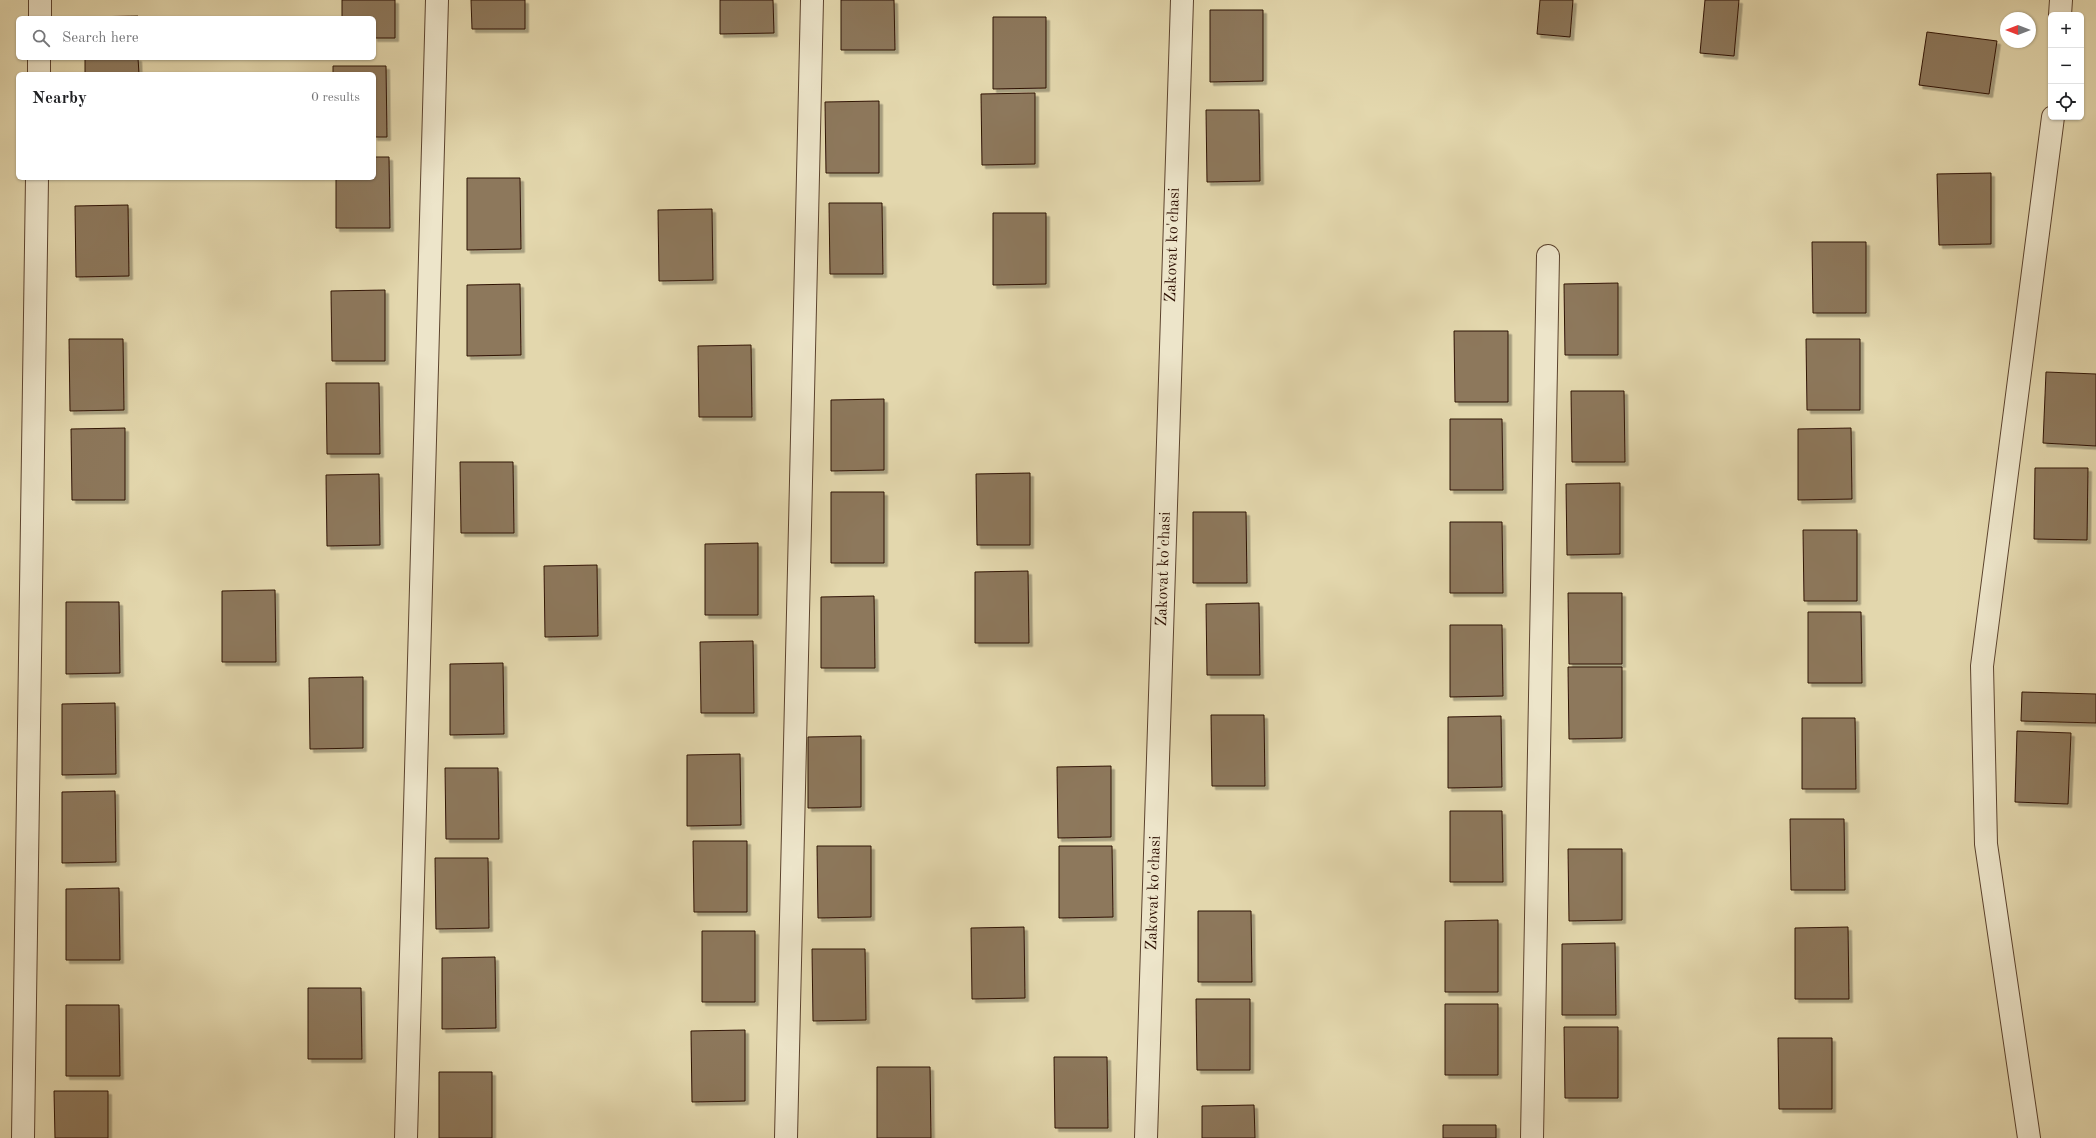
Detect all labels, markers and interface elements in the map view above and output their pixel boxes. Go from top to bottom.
north arrow [2000,12,2036,48]
map controls [2048,12,2084,120]
button: + [2048,12,2084,48]
search box [16,16,376,60]
icon: search [30,27,52,49]
text: Search here [62,31,139,46]
button: − [2048,48,2084,84]
button: locate [2048,84,2084,120]
text: Nearby [32,90,87,107]
text: 0 results [311,91,360,104]
street label: Zakovat ko'chasi [1163,187,1183,303]
street label: Zakovat ko'chasi [1154,511,1174,627]
street label: Zakovat ko'chasi [1144,835,1164,951]

